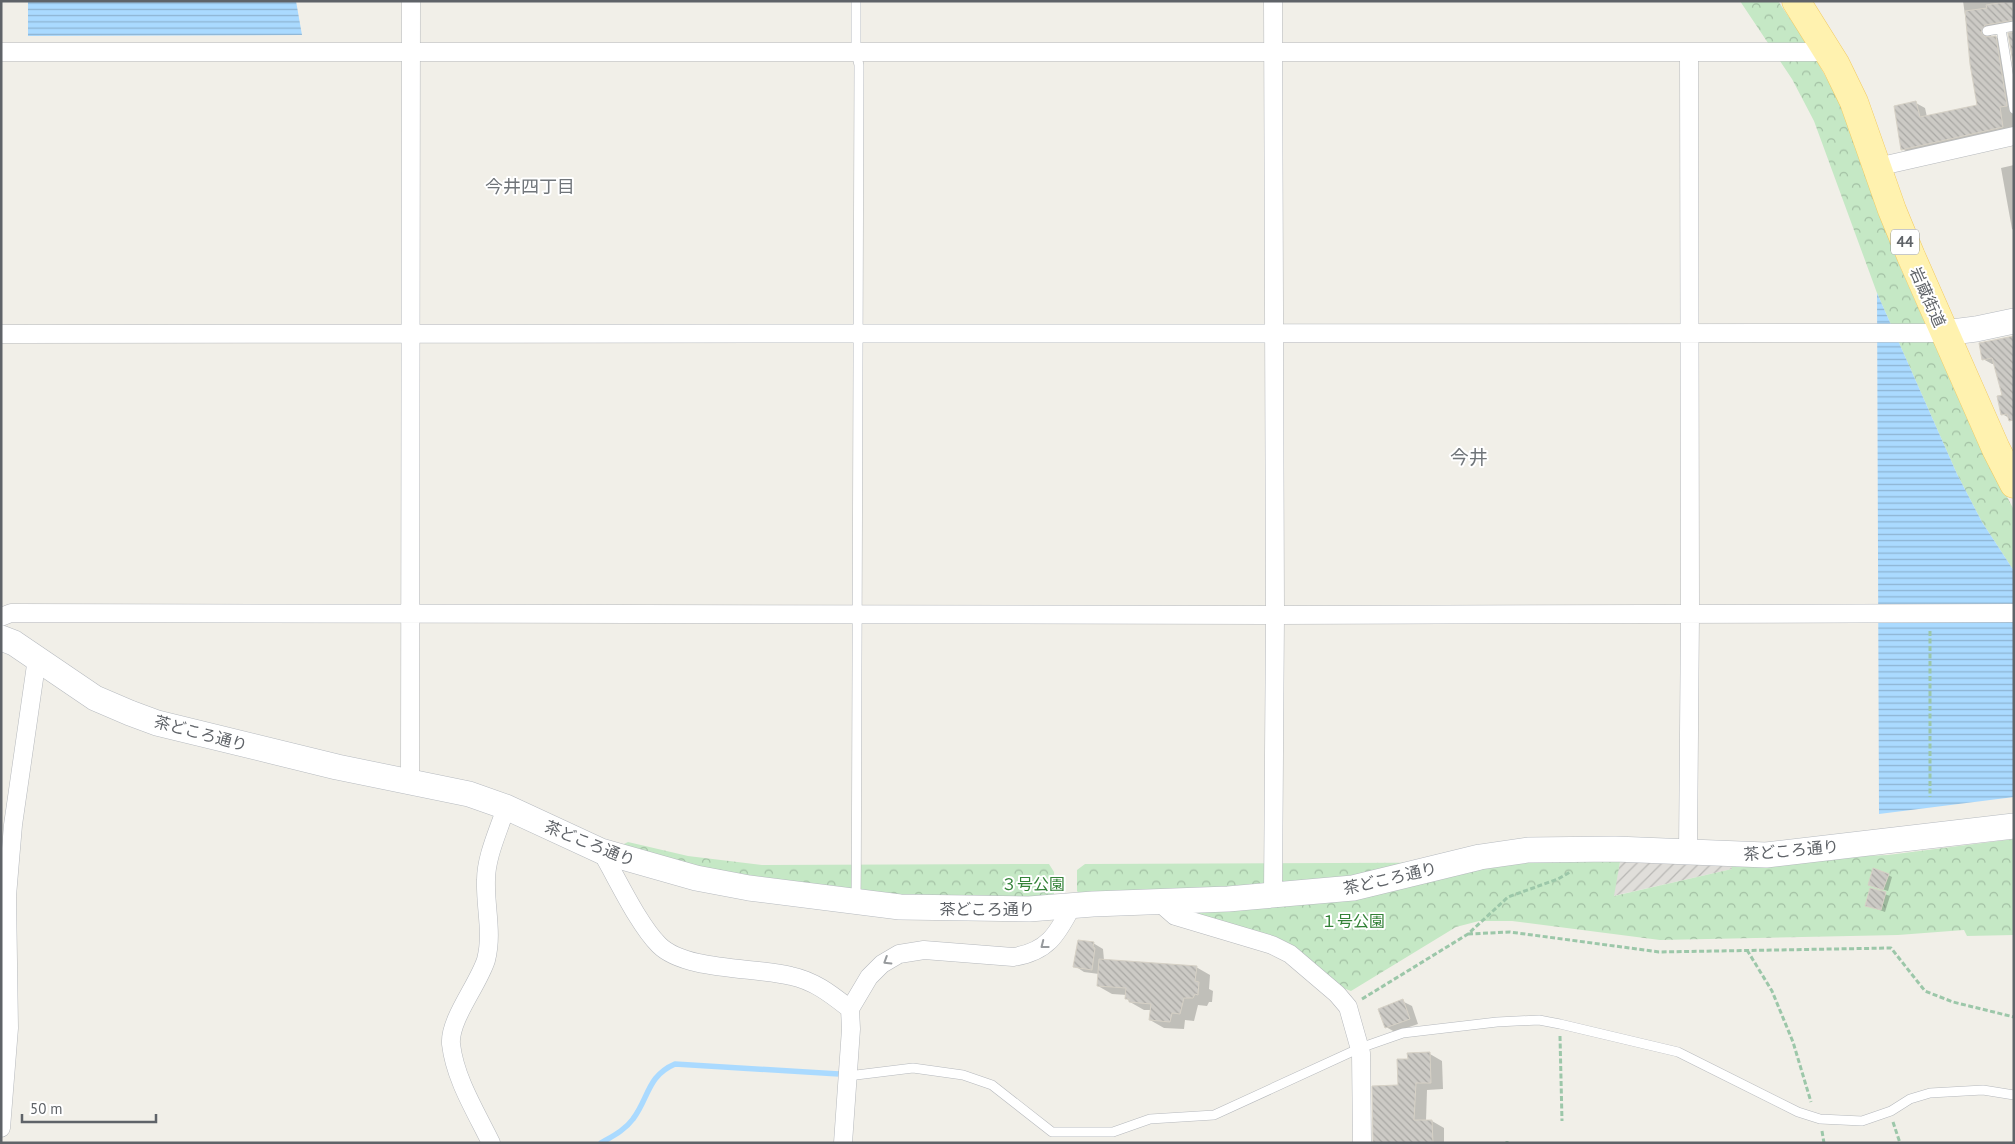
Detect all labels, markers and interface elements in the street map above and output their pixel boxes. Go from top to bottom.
district label: 今井四丁目 [485,175,575,198]
road number: 44 [1891,230,1919,254]
street label: 岩蔵街道 [1906,264,1950,330]
district label: 今井 [1450,445,1488,469]
street label: 茶どころ通り [152,711,250,755]
street label: 茶どころ通り [542,816,638,870]
street label: 茶どころ通り [1743,836,1839,864]
street label: 茶どころ通り [1341,858,1439,898]
park label: ３号公園 [1001,874,1065,894]
street label: 茶どころ通り [939,899,1035,919]
park label: １号公園 [1321,911,1385,931]
one-way arrow [1040,939,1050,948]
one-way arrow [884,955,893,965]
scale bar [22,1092,156,1124]
text: 50 m [30,1099,63,1118]

